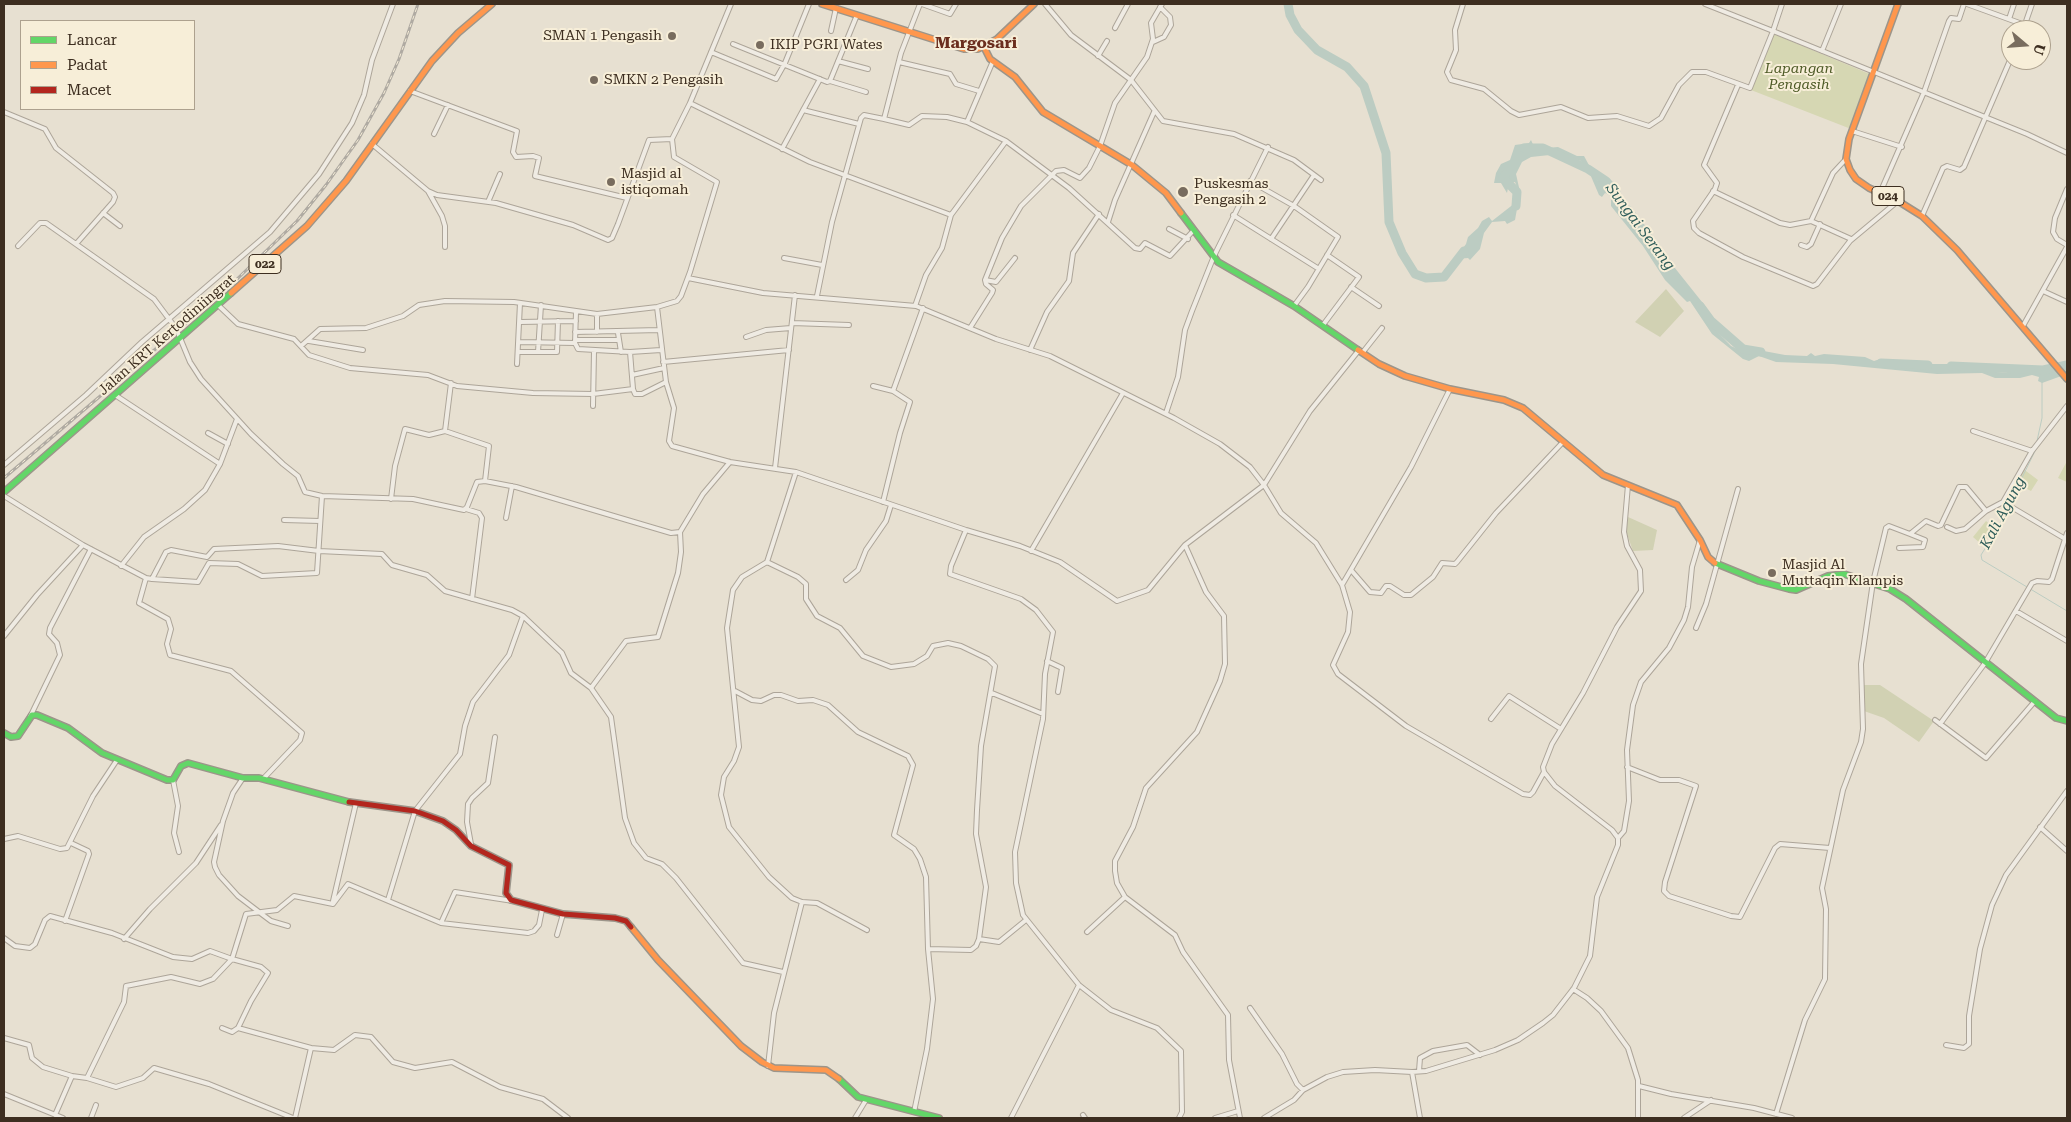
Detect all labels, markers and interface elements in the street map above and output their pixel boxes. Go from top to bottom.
legend [20,20,195,110]
north arrow [2001,20,2051,70]
place label: SMAN 1 Pengasih [543,28,662,44]
marker: SMAN 1 Pengasih [666,30,678,42]
text: Lancar [67,31,117,49]
district label: Margosari [935,33,1017,53]
place label: IKIP PGRI Wates [770,37,882,53]
marker: IKIP PGRI Wates [754,39,766,51]
text: U [2030,42,2049,57]
text: Padat [67,56,107,74]
park label: Lapangan Pengasih [1765,61,1833,94]
place label: SMKN 2 Pengasih [604,72,723,88]
marker: SMKN 2 Pengasih [588,74,600,86]
text: Macet [67,81,111,99]
place label: Masjid al istiqomah [621,166,688,198]
marker: Masjid al istiqomah [605,176,617,188]
place label: Puskesmas Pengasih 2 [1194,176,1268,208]
water label: Sungai Serang [1602,180,1678,274]
marker: Puskesmas Pengasih 2 [1176,185,1190,199]
road number: 024 [1872,187,1904,206]
road number: 022 [249,254,281,274]
street label: Jalan KRT Kertodiniingrat [95,271,239,399]
water label: Kali Agung [1976,474,2030,552]
place label: Masjid Al Muttaqin Klampis [1782,557,1903,590]
marker: Masjid Al Muttaqin Klampis [1766,567,1778,579]

